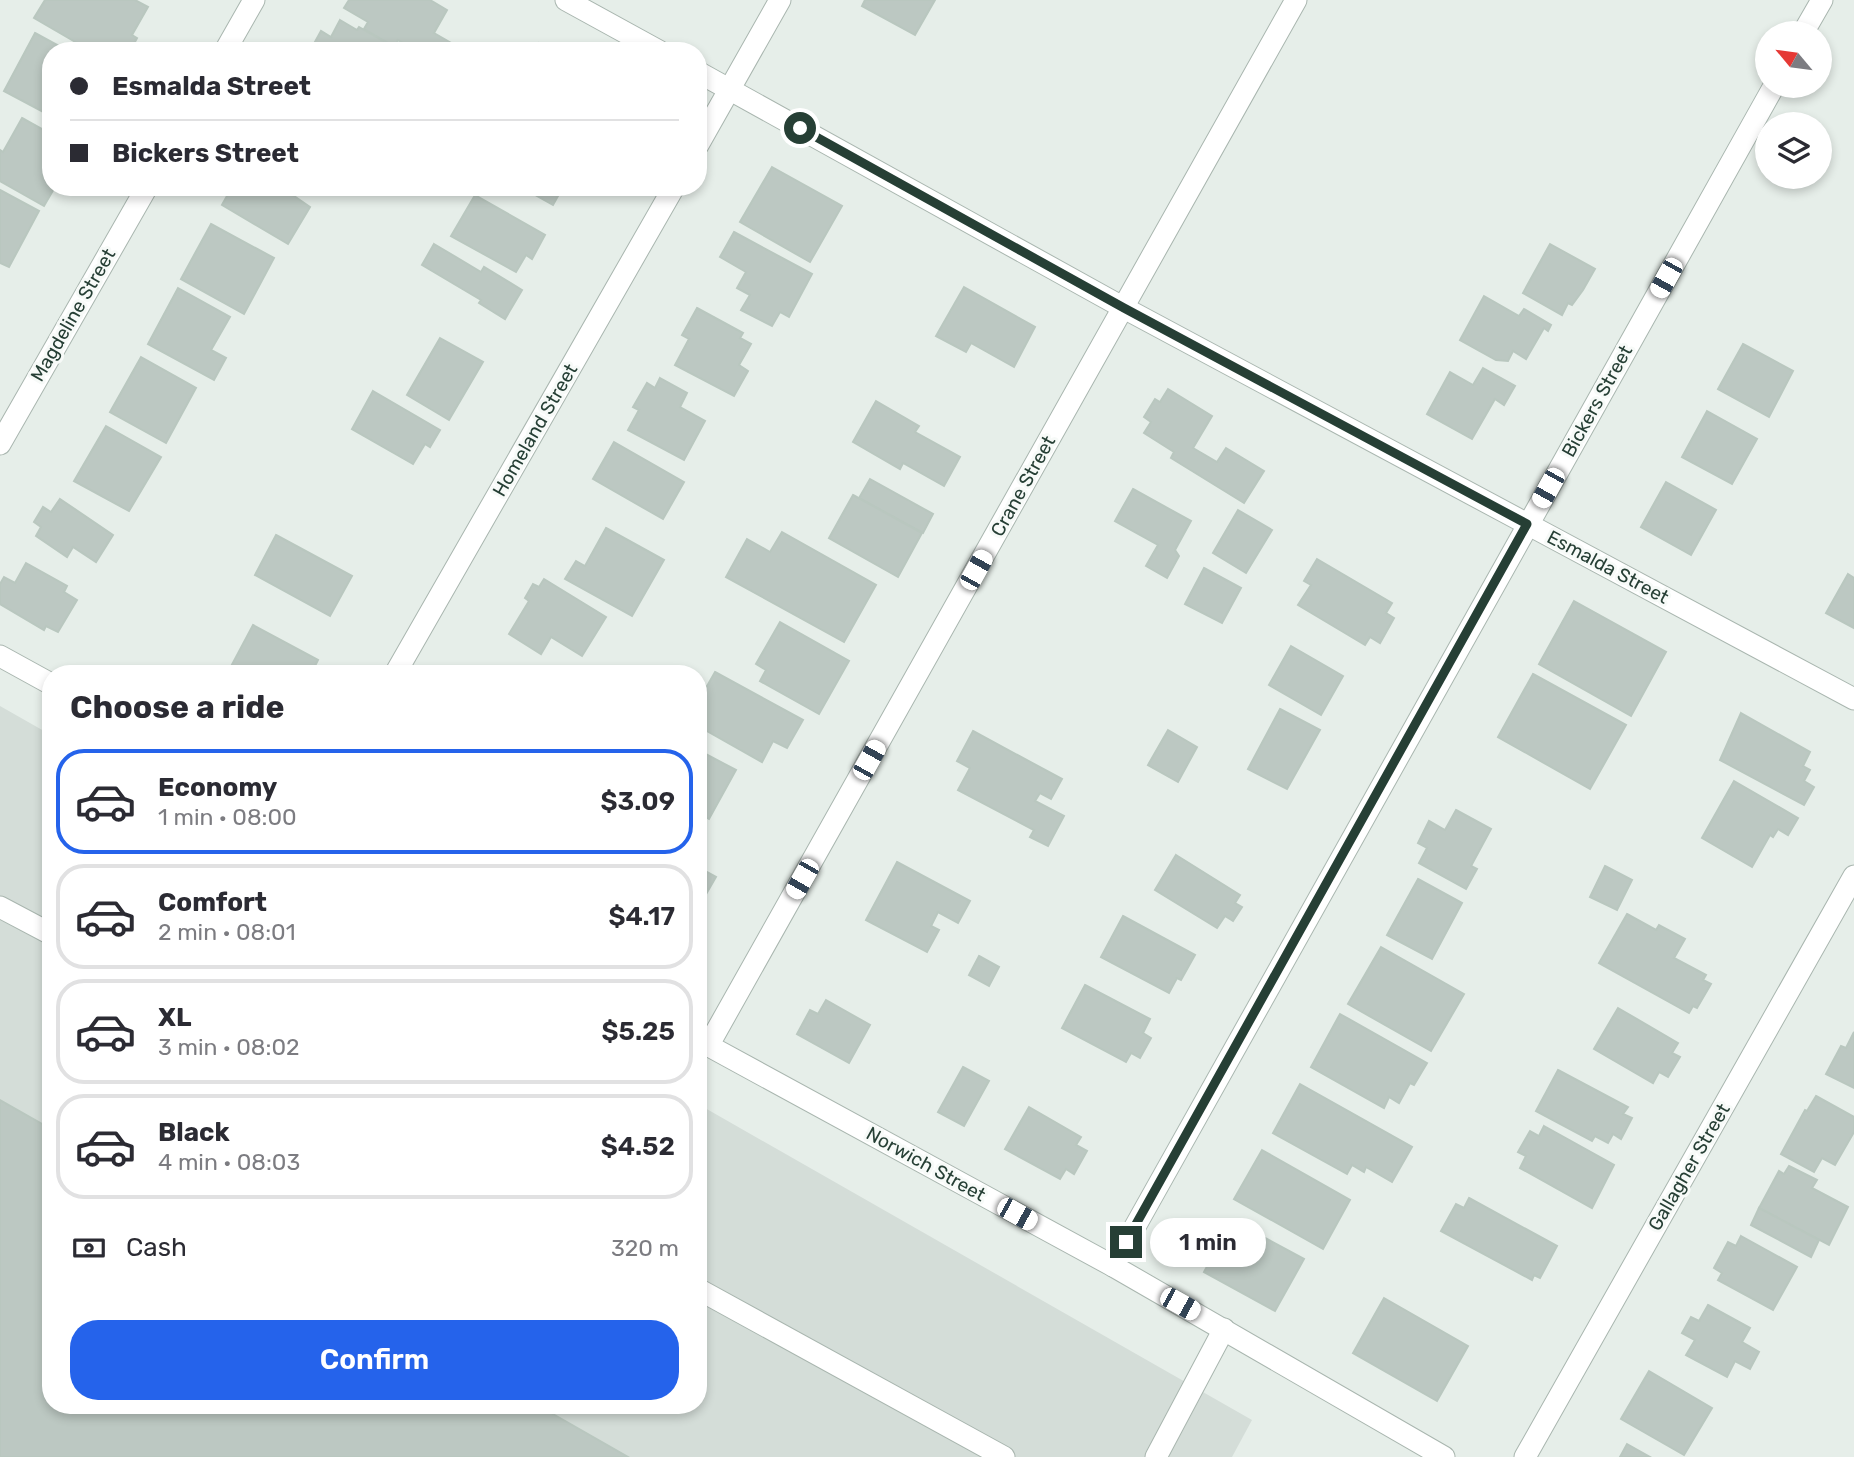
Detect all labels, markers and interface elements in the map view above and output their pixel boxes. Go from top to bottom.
north arrow [1755,21,1832,98]
map controls [1755,21,1832,189]
text: Esmalda Street [112,71,311,102]
route start [784,112,816,144]
button: layers [1755,112,1832,189]
text: Bickers Street [112,138,299,169]
street label: Magdeline Street [26,244,121,386]
car [1647,255,1686,301]
street label: Bickers Street [1557,341,1637,461]
street label: Homeland Street [488,359,583,500]
street label: Crane Street [986,431,1060,541]
car [1529,465,1568,511]
street label: Esmalda Street [1543,525,1673,609]
car [957,547,996,593]
text: Choose a ride [70,688,284,726]
car [850,737,889,783]
icon: car [74,770,137,833]
text: Economy [158,772,277,803]
text: $3.09 [601,786,675,817]
text: 1 min · 08:00 [158,803,297,831]
car [783,856,822,902]
icon: car [74,885,137,948]
text: Comfort [158,887,267,918]
text: $4.17 [608,901,675,932]
text: 2 min · 08:01 [158,918,296,946]
icon: car [74,1000,137,1063]
text: XL [158,1002,191,1033]
text: $5.25 [602,1016,675,1047]
text: 3 min · 08:02 [158,1033,300,1061]
street label: Gallagher Street [1643,1099,1735,1235]
icon: car [74,1115,137,1178]
text: Black [158,1117,230,1148]
street label: Norwich Street [862,1122,990,1207]
text: $4.52 [601,1131,675,1162]
text: 4 min · 08:03 [158,1148,300,1176]
car [994,1195,1041,1233]
callout: 1 min [1150,1218,1266,1266]
route end [1110,1226,1142,1258]
text: 1 min [1179,1228,1237,1256]
icon: cash [70,1229,108,1267]
text: Cash [126,1232,187,1263]
text: 320 m [611,1234,679,1262]
car [1157,1285,1204,1323]
button: Confirm [70,1320,679,1400]

